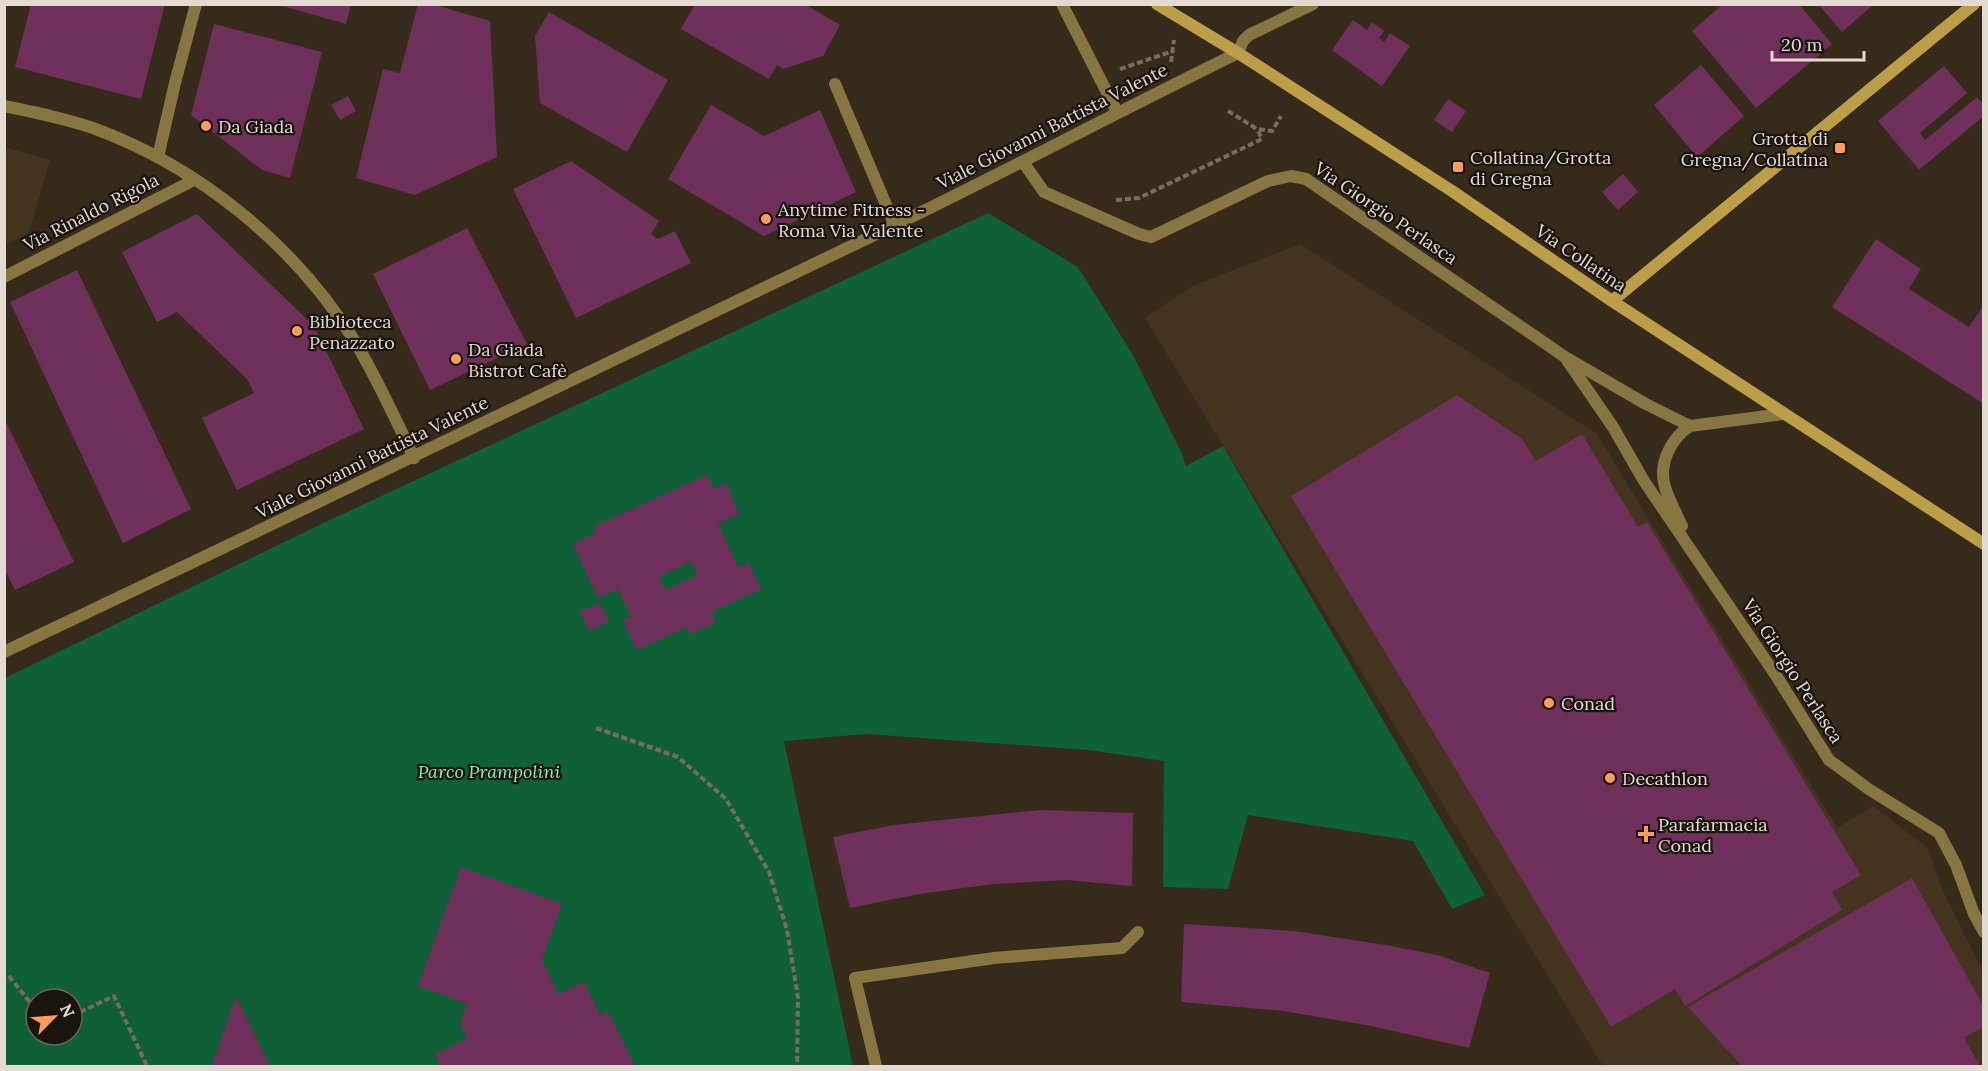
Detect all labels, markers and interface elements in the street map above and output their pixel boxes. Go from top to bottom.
scale bar [1772,24,1864,62]
text: 20 m [1781,33,1823,56]
street label: Viale Giovanni Battista Valente [932,58,1171,195]
place label: Da Giada [218,115,293,138]
marker: Da Giada [199,119,213,133]
place label: Grotta di Gregna/Collatina [1681,127,1828,171]
marker: Grotta di Gregna/Collatina [1833,141,1847,155]
place label: Collatina/Grotta di Gregna [1470,146,1611,190]
street label: Via Giorgio Perlasca [1309,156,1462,269]
marker: Collatina/Grotta di Gregna [1451,160,1465,174]
street label: Via Rinaldo Rigola [19,168,163,257]
place label: Anytime Fitness - Roma Via Valente [777,198,925,242]
marker: Anytime Fitness - Roma Via Valente [759,212,773,226]
street label: Via Collatina [1530,219,1631,297]
place label: Biblioteca Penazzato [309,310,395,354]
marker: Biblioteca Penazzato [290,324,304,338]
place label: Da Giada Bistrot Cafè [468,338,567,382]
marker: Da Giada Bistrot Cafè [449,352,463,366]
street label: Viale Giovanni Battista Valente [251,390,492,524]
street label: Via Giorgio Perlasca [1737,594,1848,748]
place label: Conad [1561,692,1615,715]
marker: Conad [1542,696,1556,710]
park label: Parco Prampolini [418,760,560,783]
place label: Decathlon [1622,767,1708,790]
marker: Decathlon [1603,771,1617,785]
place label: Parafarmacia Conad [1658,813,1768,857]
marker: Parafarmacia Conad [1639,827,1653,841]
north arrow [24,987,84,1047]
text: N [56,1001,79,1020]

